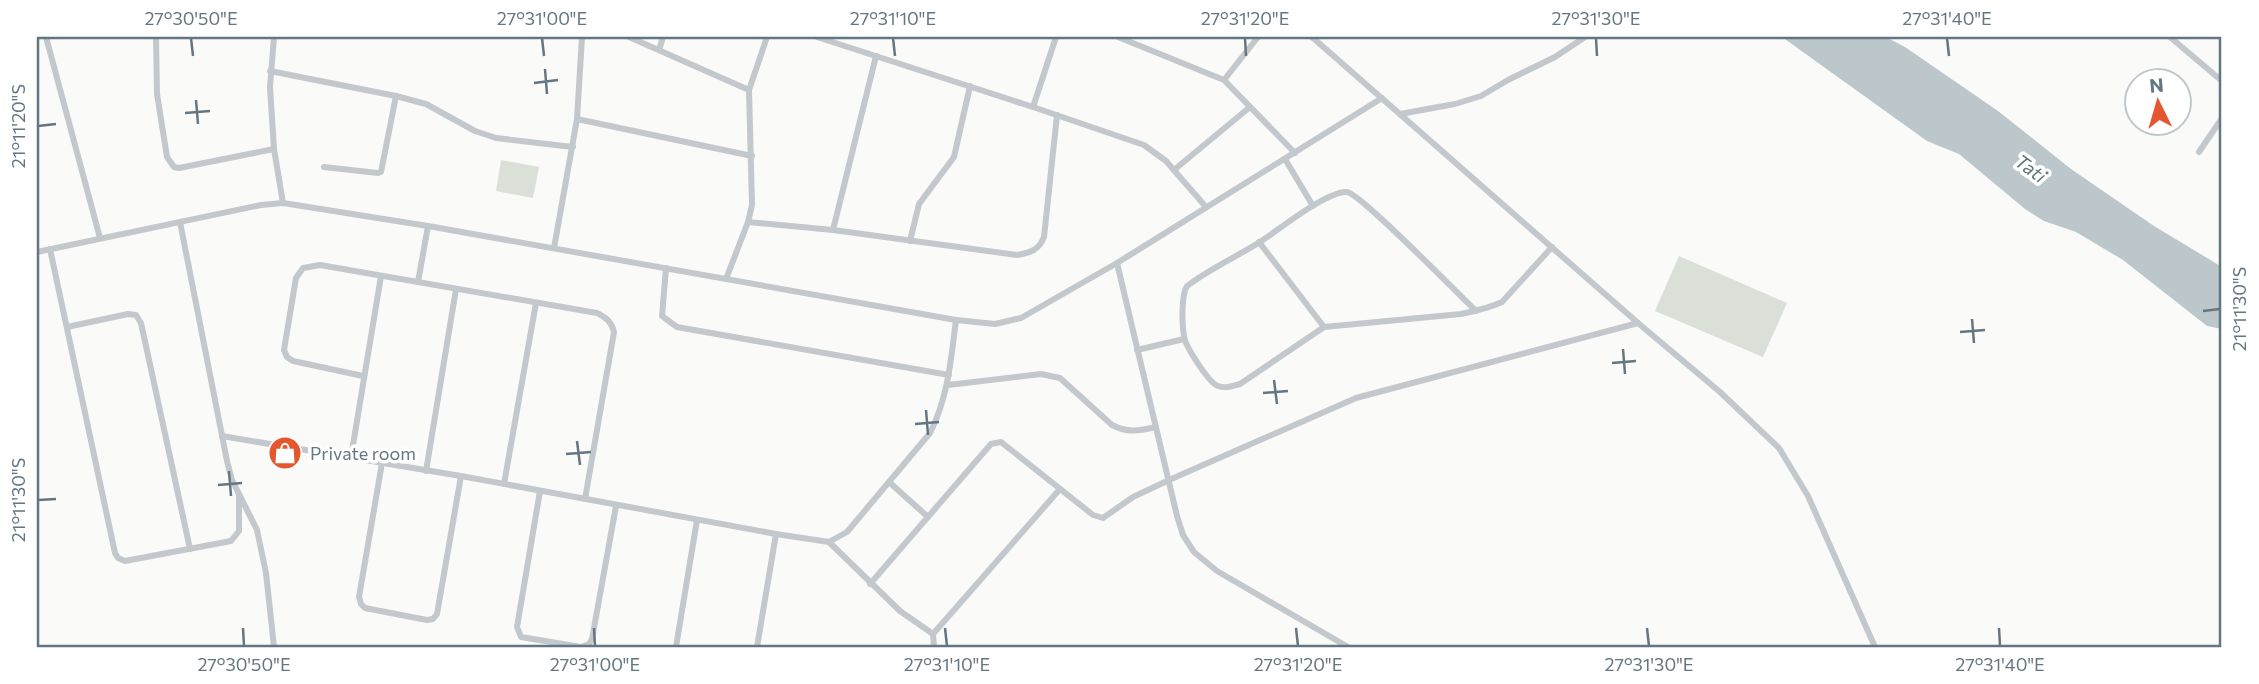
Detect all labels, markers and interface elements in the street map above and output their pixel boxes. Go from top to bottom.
text: 27°30'50"E [144,7,238,29]
text: 27°31'00"E [497,7,587,29]
text: 27°31'10"E [850,7,936,29]
text: 27°31'20"E [1201,7,1289,29]
text: 27°31'30"E [1551,7,1641,29]
text: 27°31'40"E [1902,7,1992,29]
north arrow [2122,66,2192,136]
text: N [2148,72,2165,97]
text: 21°11'20"S [7,84,29,168]
water label: Tati [2011,149,2052,188]
text: 21°11'30"S [2228,267,2250,351]
shop icon: Private room [266,434,304,472]
place label: Private room [310,442,416,464]
text: 21°11'30"S [7,458,29,542]
text: 27°30'50"E [197,653,291,675]
text: 27°31'00"E [550,653,640,675]
text: 27°31'10"E [904,653,990,675]
text: 27°31'20"E [1254,653,1342,675]
text: 27°31'30"E [1604,653,1694,675]
text: 27°31'40"E [1955,653,2045,675]

